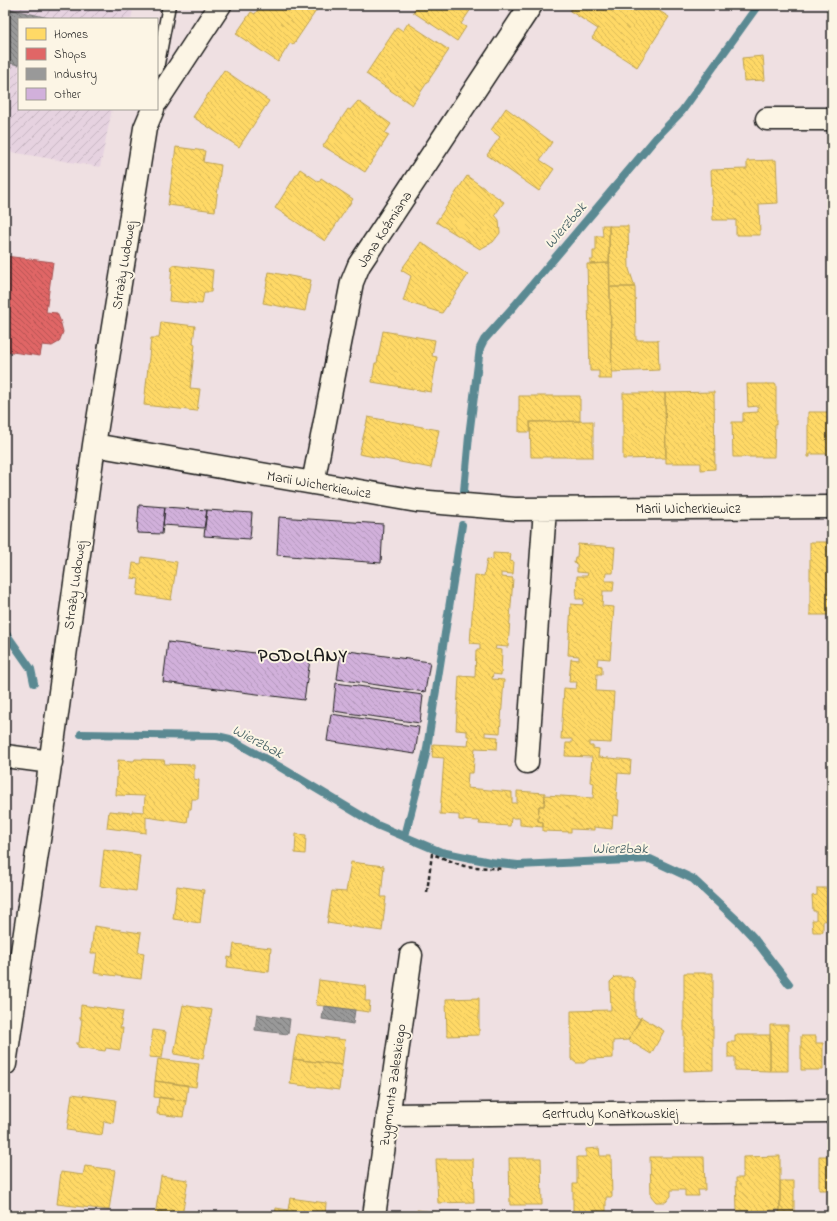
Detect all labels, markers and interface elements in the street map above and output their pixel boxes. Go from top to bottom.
legend [18,18,158,110]
text: Homes [54,26,88,44]
text: Shops [54,46,86,64]
text: Industry [54,66,97,85]
text: Other [54,86,81,104]
street label: Jana Koźmiana [353,187,418,272]
water label: Wierzbak [539,196,593,254]
street label: Straży Ludowej [107,218,143,311]
street label: Marii Wicherkiewicz [265,466,372,505]
street label: Marii Wicherkiewicz [635,499,741,520]
street label: Straży Ludowej [59,538,93,631]
district label: PODOLANY [258,644,348,670]
water label: Wierzbak [228,719,288,765]
water label: Wierzbak [592,838,649,860]
street label: Zygmunta Zaleskiego [375,1023,413,1148]
street label: Gertrudy Konatkowskiej [542,1104,679,1126]

